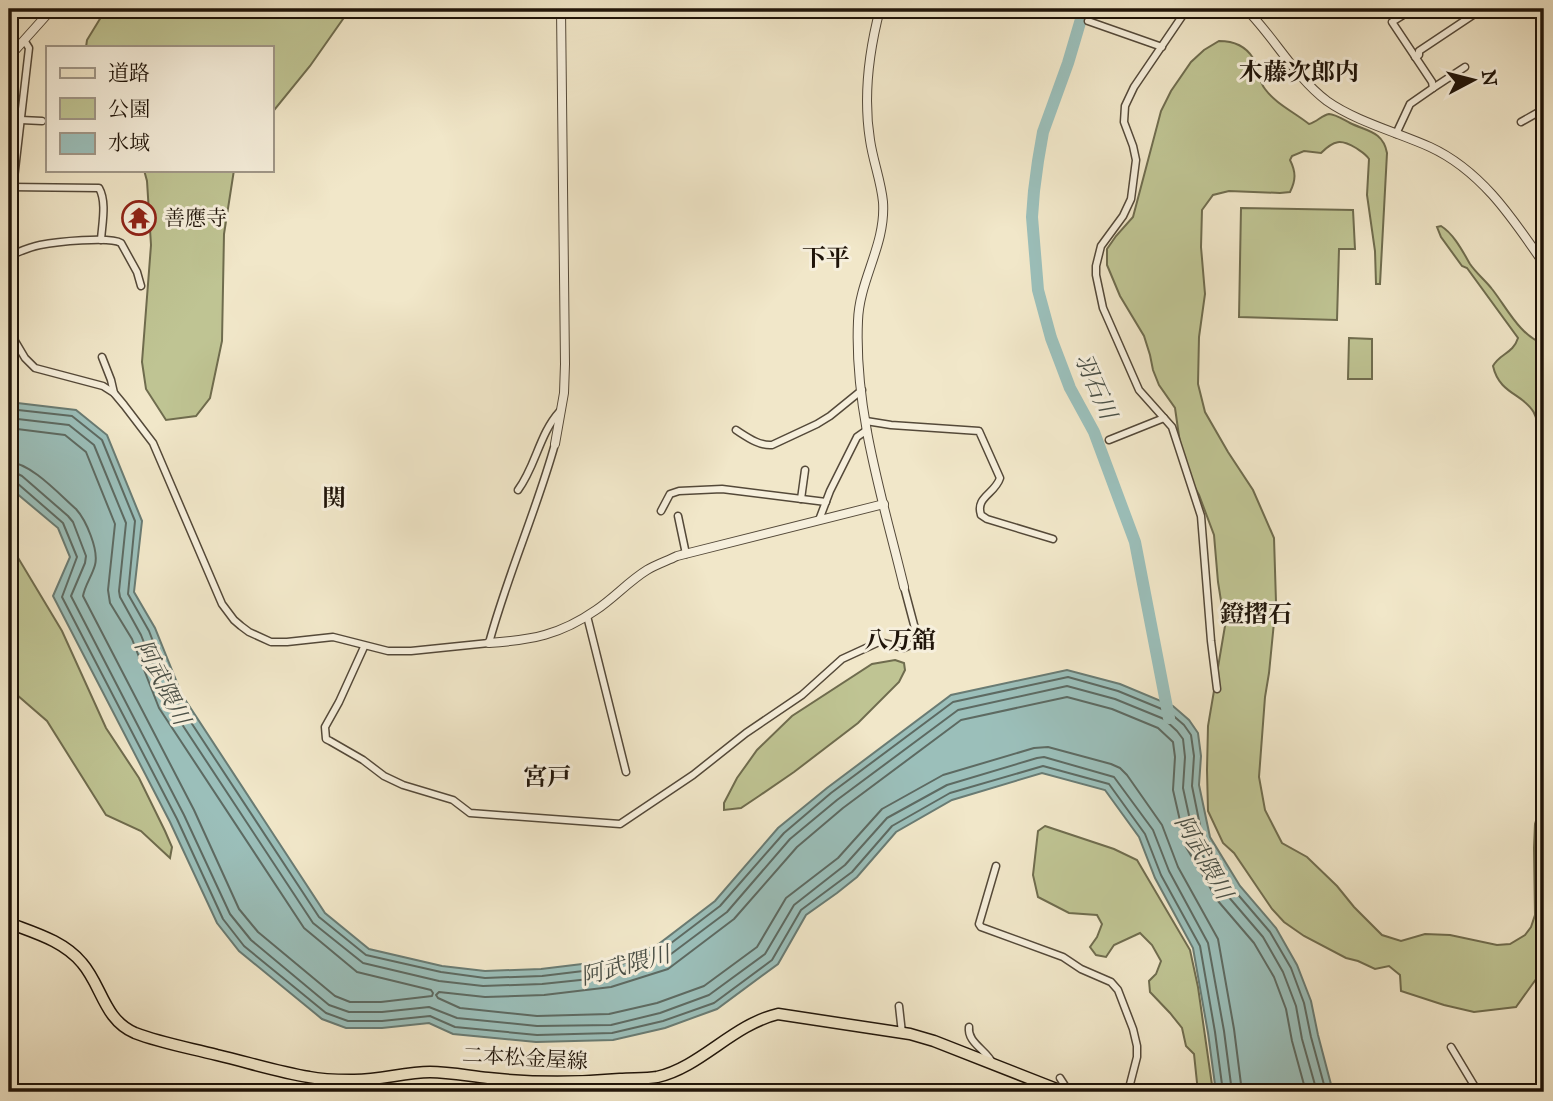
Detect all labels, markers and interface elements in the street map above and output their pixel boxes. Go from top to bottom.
legend [46,46,273,172]
north arrow [1438,46,1508,116]
district label: 木藤次郎内 [1239,57,1359,87]
text: 道路 [108,60,150,86]
text: N [1477,69,1502,87]
text: 公園 [108,96,150,122]
text: 水域 [108,130,150,156]
temple icon: 善應寺 [120,199,158,237]
place label: 善應寺 [164,205,227,231]
district label: 下平 [802,243,850,273]
water label: 羽石川 [1069,349,1124,426]
district label: 関 [322,483,346,513]
district label: 鐙摺石 [1220,599,1292,629]
district label: 八万舘 [864,625,936,655]
water label: 阿武隈川 [130,635,198,732]
district label: 宮戸 [523,762,571,792]
water label: 阿武隈川 [1169,810,1240,907]
water label: 阿武隈川 [577,939,676,990]
street label: 二本松金屋線 [461,1042,589,1074]

